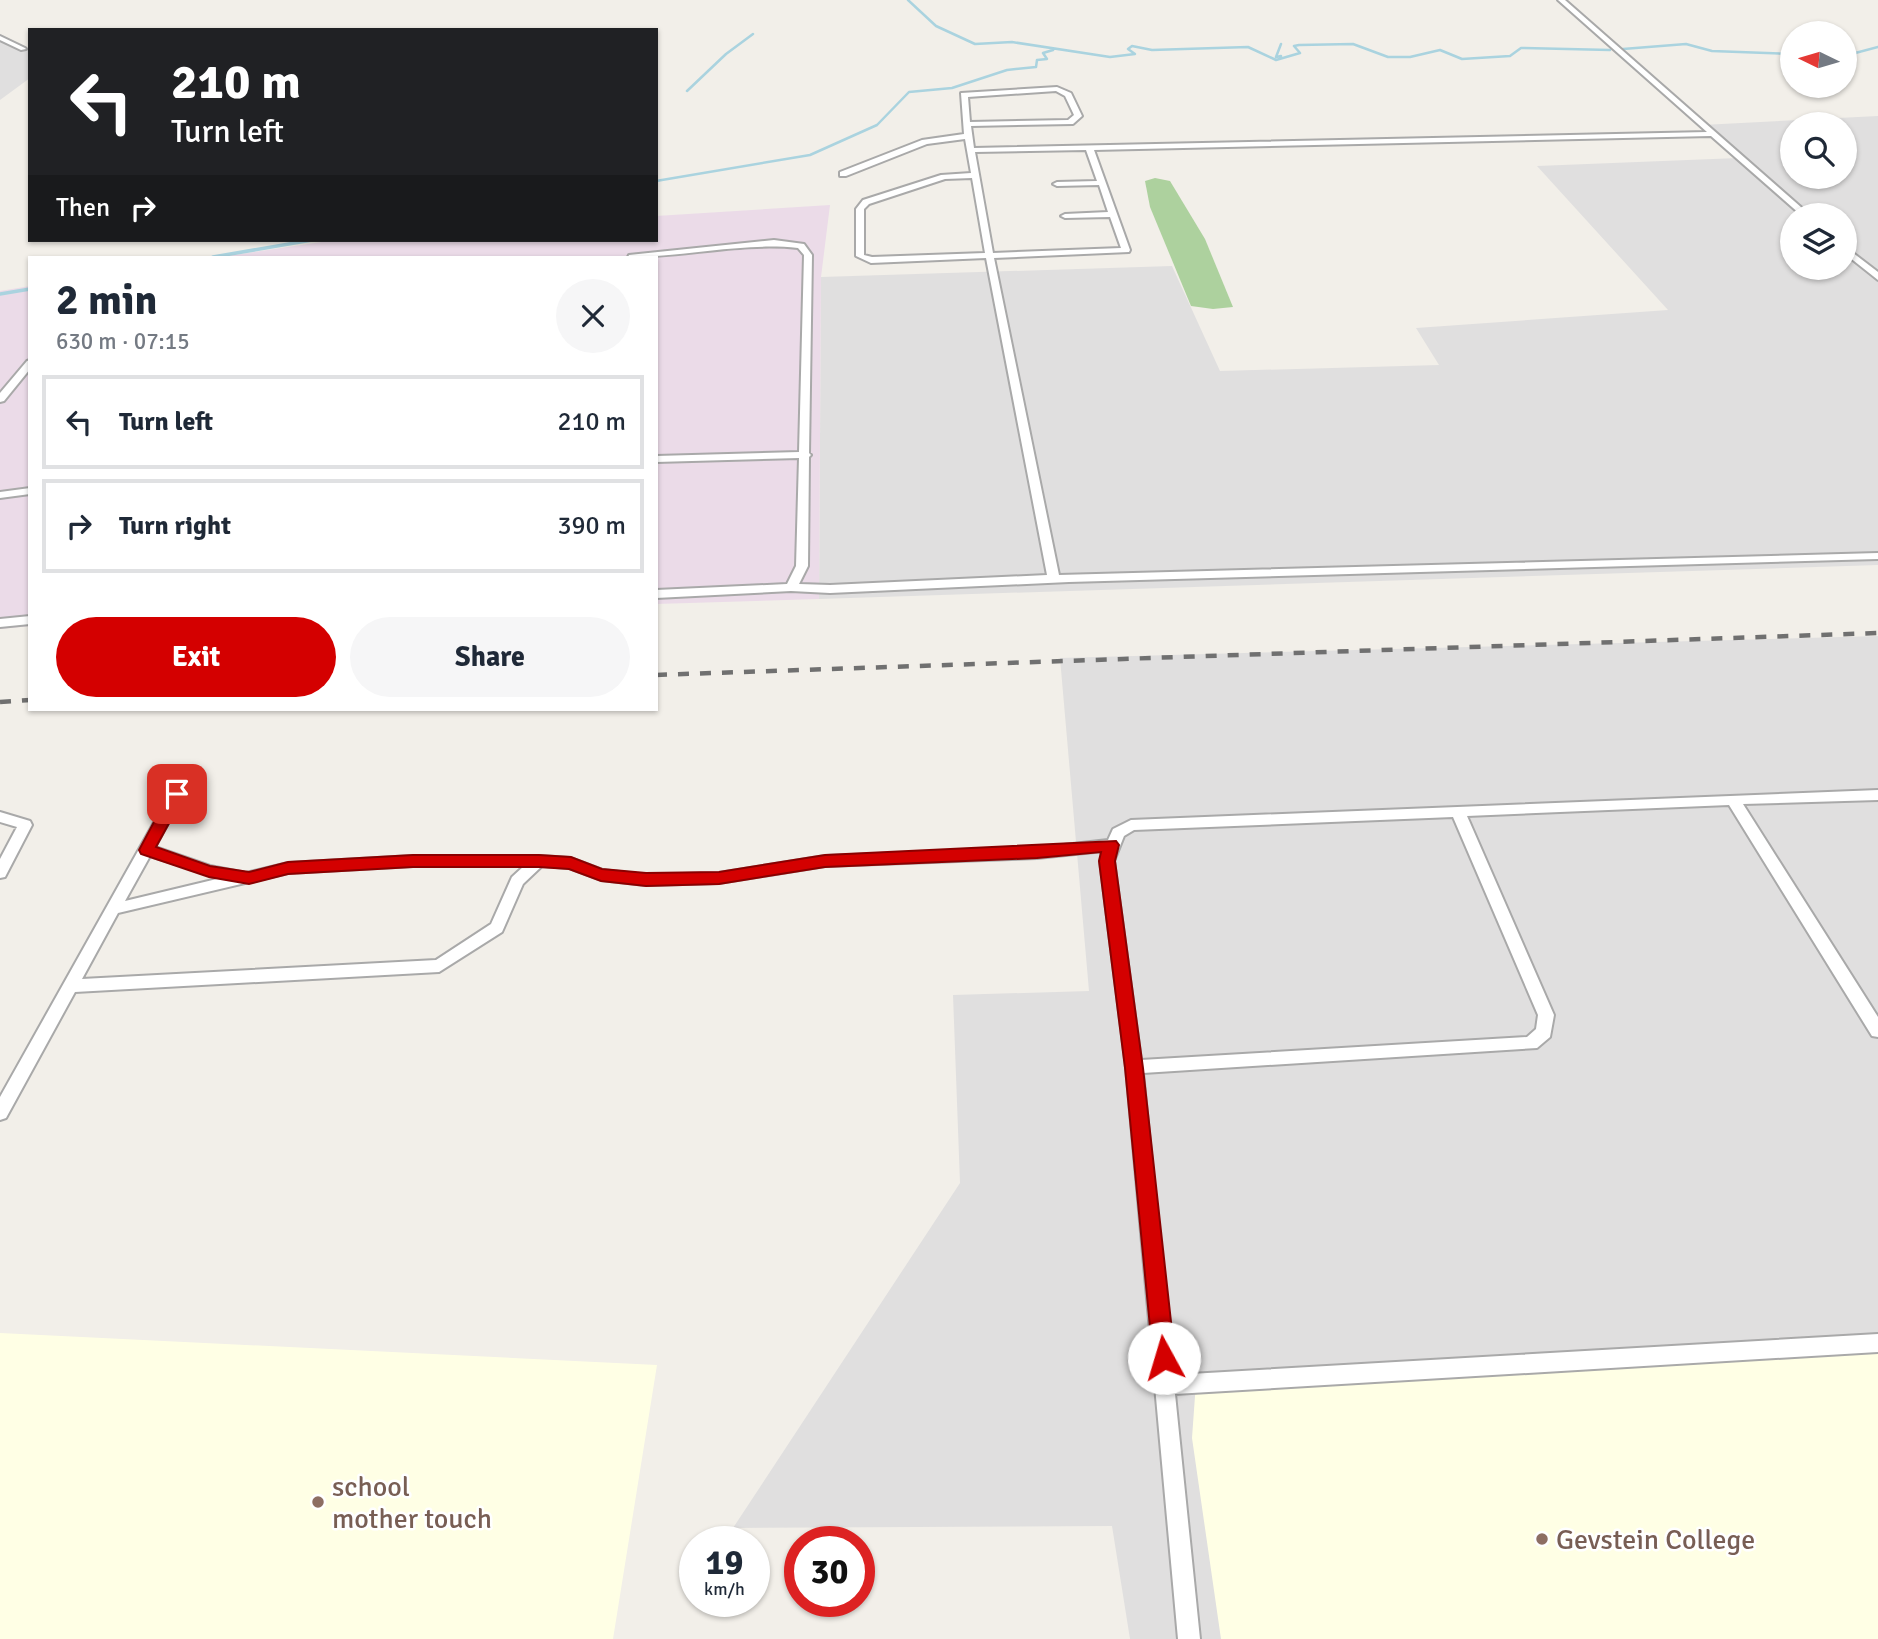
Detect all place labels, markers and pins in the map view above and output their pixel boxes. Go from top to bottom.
pin [147,764,207,824]
place label: school mother touch [332,1470,492,1536]
marker: school mother touch [310,1494,326,1510]
place label: Gevstein College [1556,1523,1755,1557]
marker: Gevstein College [1534,1531,1550,1547]

